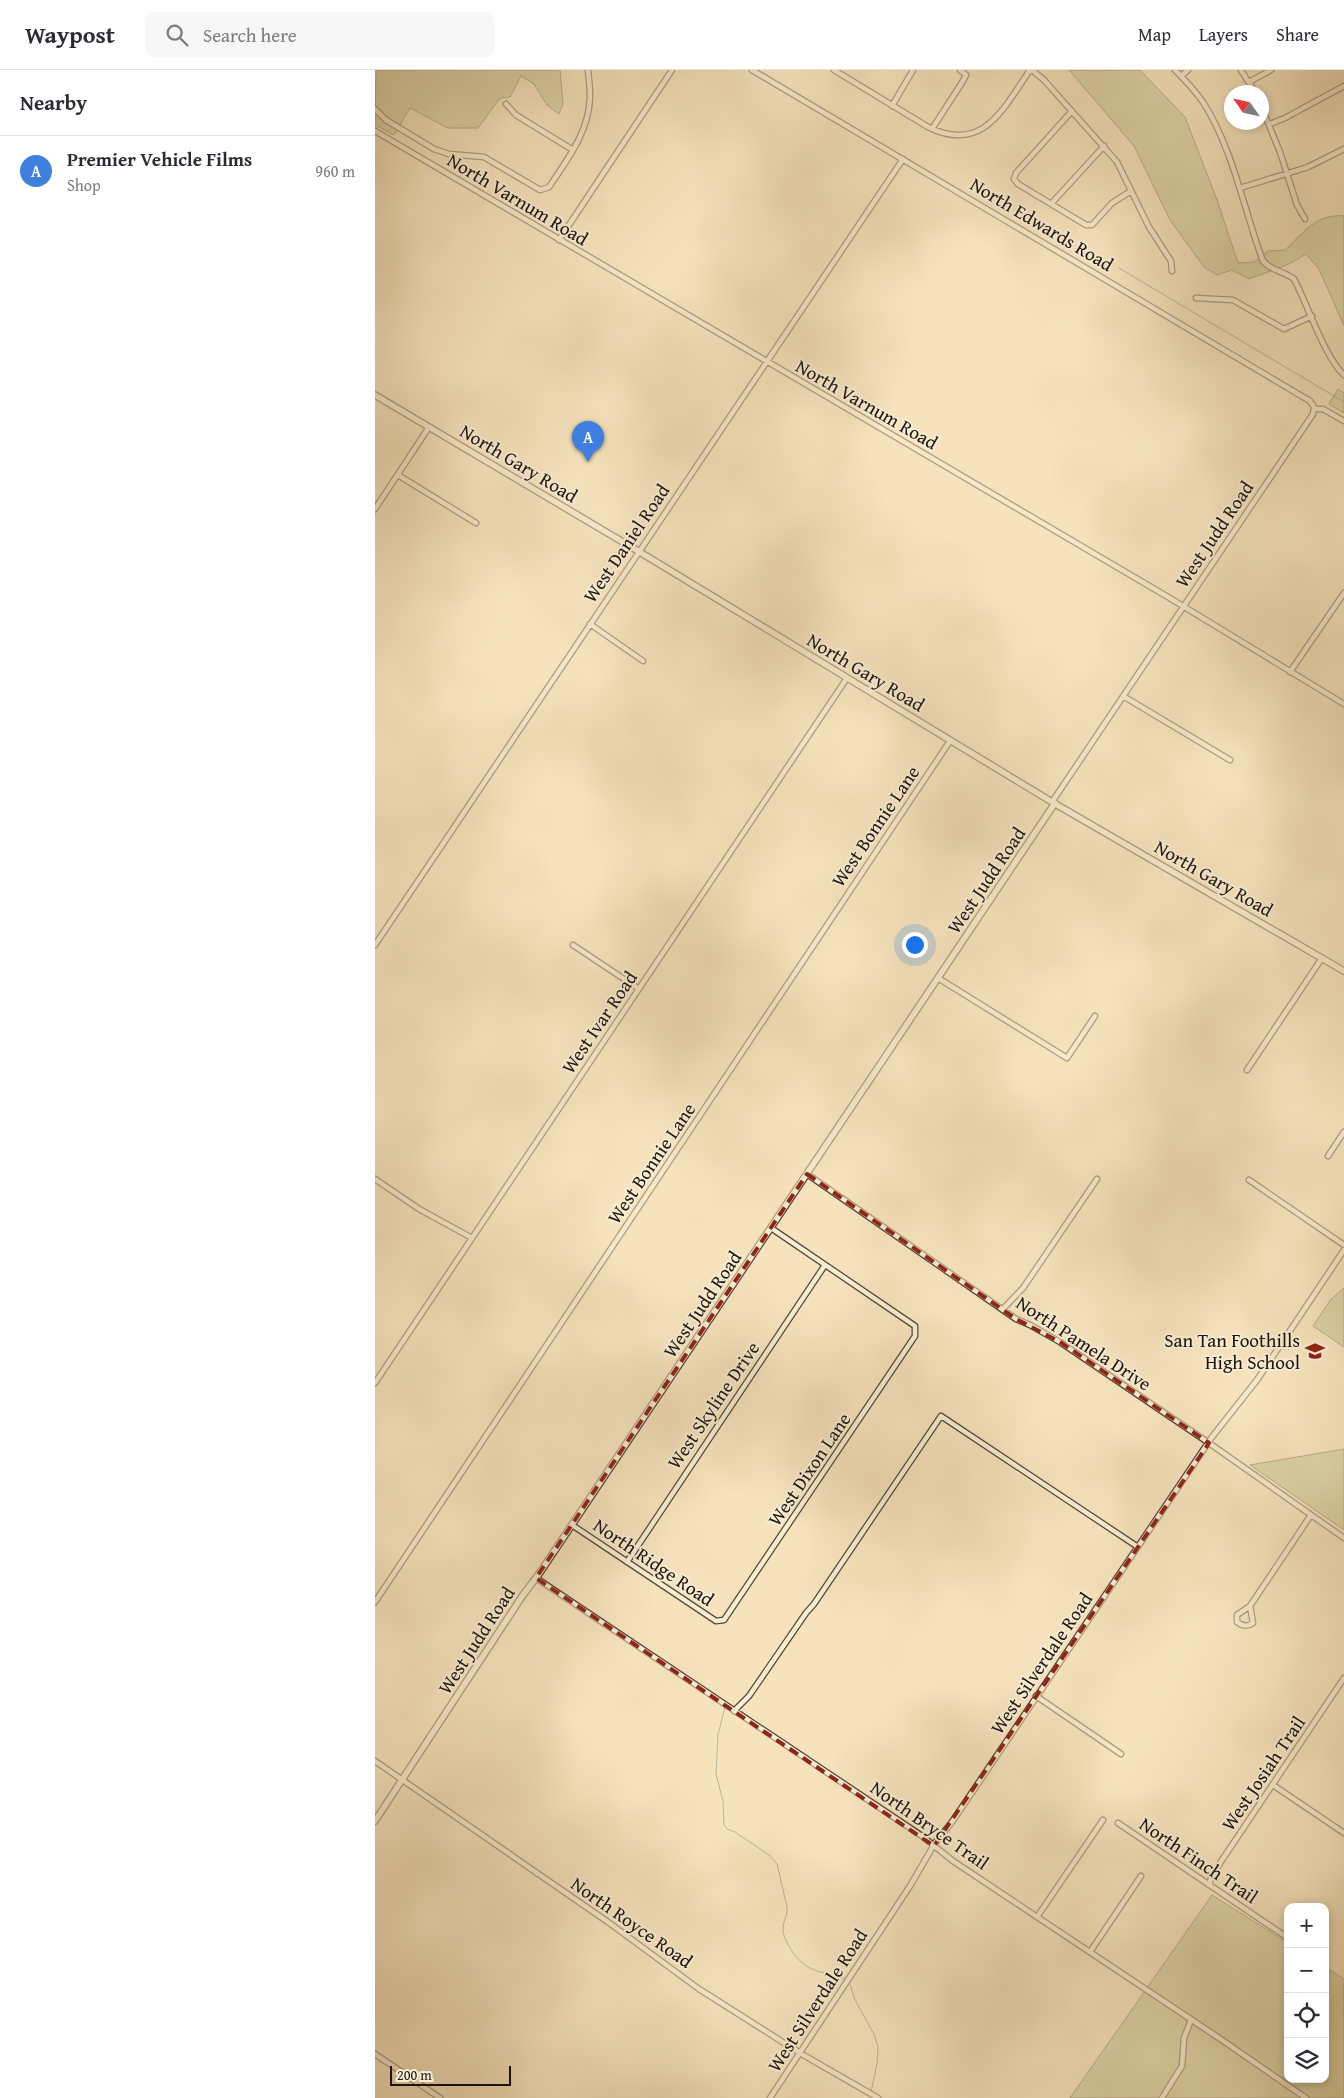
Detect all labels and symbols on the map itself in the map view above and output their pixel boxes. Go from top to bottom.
north arrow [1224,85,1269,130]
street label: North Varnum Road [442,146,595,253]
street label: North Edwards Road [965,170,1120,278]
street label: North Varnum Road [791,352,944,457]
street label: North Gary Road [455,417,584,510]
pin: A [572,421,604,462]
street label: West Judd Road [1168,474,1261,593]
street label: West Daniel Road [576,477,677,608]
street label: North Gary Road [802,626,931,719]
street label: West Bonnie Lane [824,760,926,892]
street label: West Judd Road [940,820,1033,939]
street label: North Gary Road [1149,833,1279,924]
your location [902,932,928,958]
street label: West Ivar Road [554,964,644,1079]
street label: West Bonnie Lane [600,1097,702,1229]
street label: West Judd Road [656,1244,749,1363]
street label: North Pamela Drive [1011,1289,1157,1397]
place label: San Tan Foothills High School [1164,1326,1300,1376]
street label: West Skyline Drive [660,1336,766,1474]
school or university icon: San Tan Foothills High School [1304,1340,1326,1362]
street label: West Dixon Lane [761,1407,857,1531]
street label: North Ridge Road [588,1511,721,1613]
street label: West Judd Road [431,1580,522,1699]
street label: West Silverdale Road [983,1586,1099,1739]
street label: West Josiah Trail [1214,1710,1312,1836]
street label: North Bryce Trail [865,1774,995,1876]
street label: North Finch Trail [1134,1810,1264,1910]
street label: North Royce Road [565,1870,699,1975]
street label: West Silverdale Road [760,1922,874,2077]
scale bar [390,2063,511,2086]

